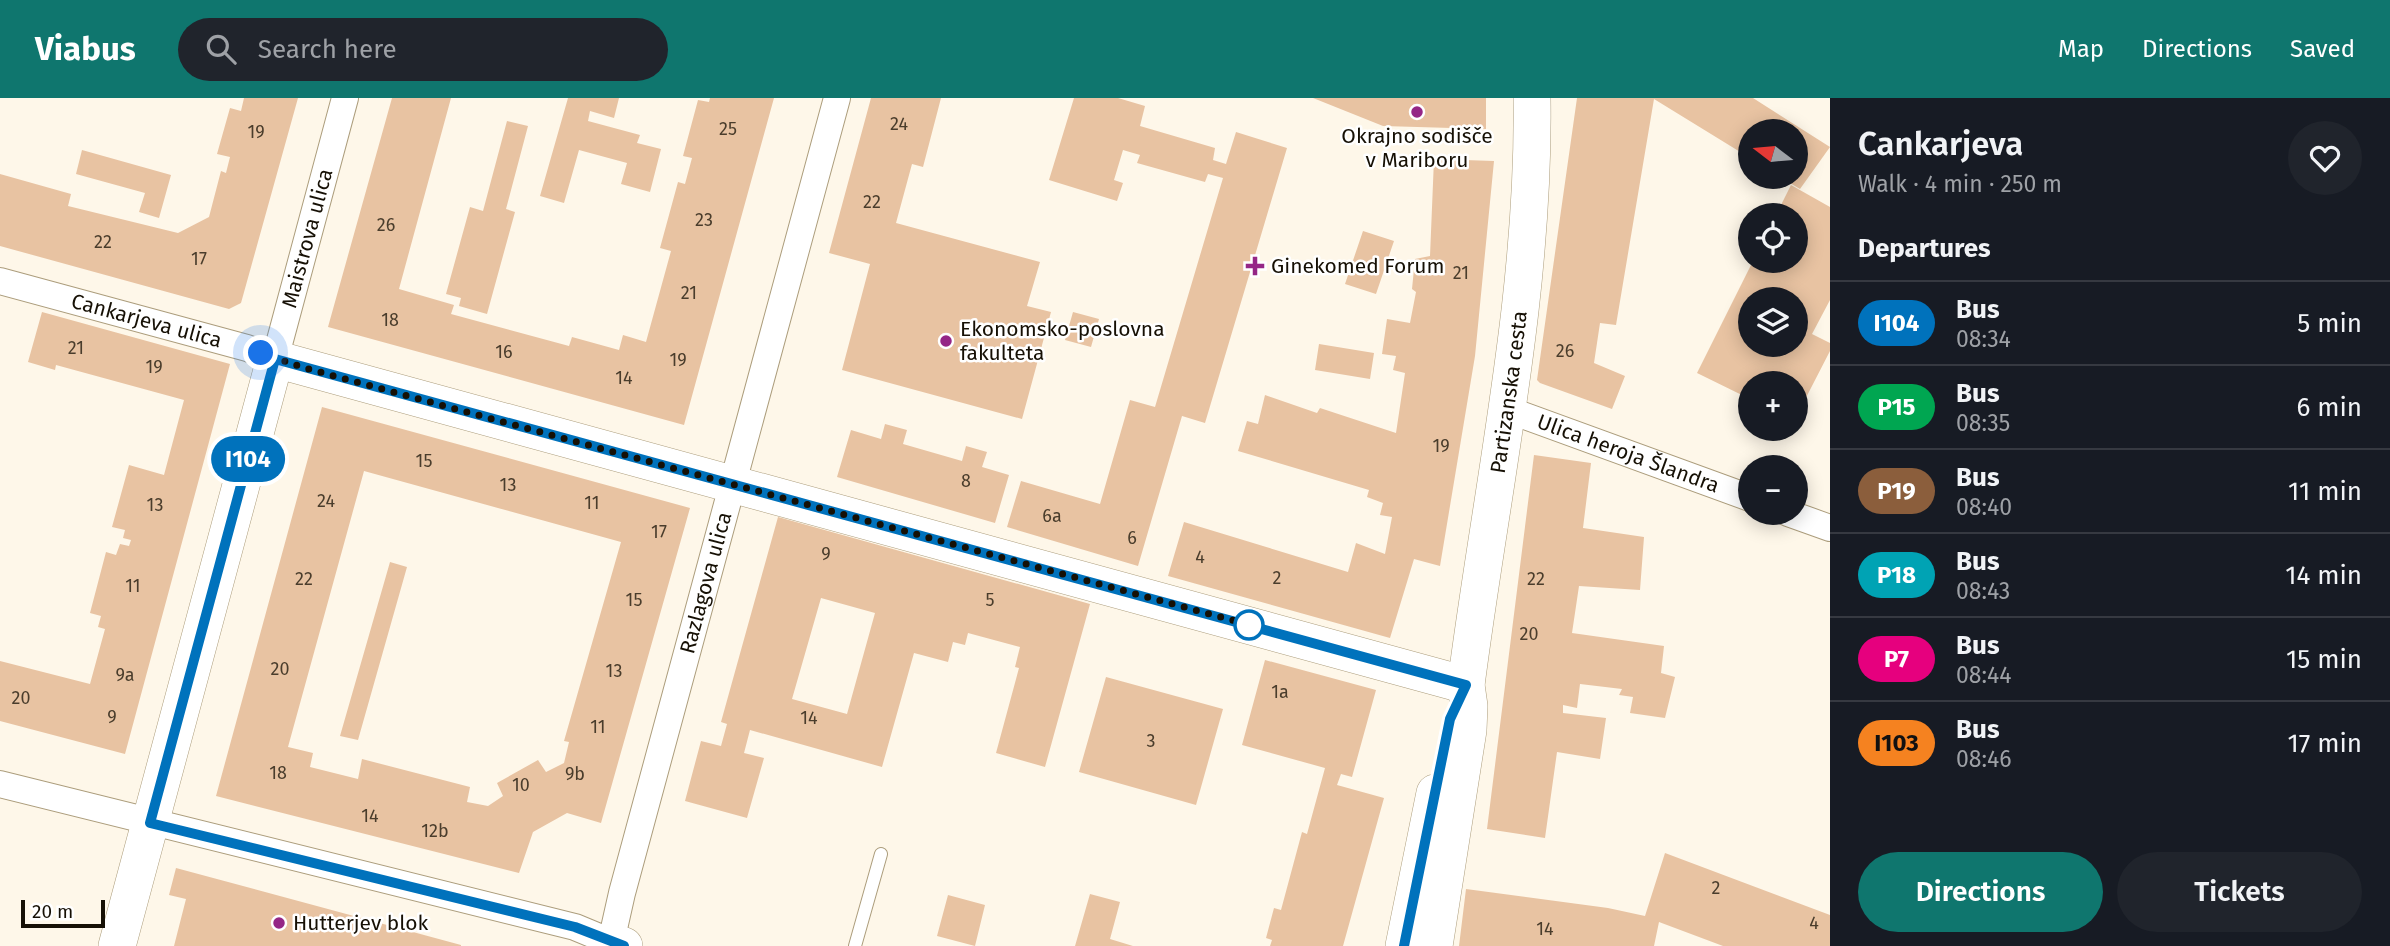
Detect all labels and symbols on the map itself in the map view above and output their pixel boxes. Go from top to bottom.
marker: Okrajno sodišče v Mariboru [1409,104,1425,120]
house number: 24 [890,113,908,135]
house number: 25 [719,118,737,140]
north arrow [1738,119,1808,189]
house number: 19 [247,121,265,143]
place label: Okrajno sodišče v Mariboru [1341,123,1493,173]
street label: Maistrova ulica [276,166,339,311]
house number: 22 [863,191,881,213]
house number: 23 [695,209,713,231]
house number: 26 [377,214,395,236]
house number: 22 [94,231,112,253]
house number: 17 [191,248,207,270]
place label: Ginekomed Forum [1271,253,1444,279]
marker: Ginekomed Forum [1245,256,1265,276]
house number: 21 [1453,262,1469,284]
house number: 21 [681,282,697,304]
street label: Cankarjeva ulica [69,288,225,354]
house number: 18 [381,309,399,331]
street label: Partizanska cesta [1485,309,1533,475]
place label: Ekonomsko-poslovna fakulteta [960,316,1165,366]
marker: Ekonomsko-poslovna fakulteta [938,333,954,349]
your location [243,335,278,370]
house number: 21 [68,337,84,359]
house number: 26 [1556,340,1574,362]
house number: 16 [495,341,513,363]
house number: 19 [669,349,687,371]
house number: 19 [145,356,163,378]
house number: 14 [615,367,633,389]
street label: Ulica heroja Šlandra [1534,408,1723,499]
house number: 19 [1432,435,1450,457]
line badge: I104 [199,436,297,482]
house number: 15 [416,450,432,472]
house number: 8 [961,470,971,492]
house number: 13 [500,474,516,496]
house number: 24 [317,490,335,512]
house number: 11 [584,492,600,514]
house number: 13 [147,494,163,516]
house number: 6a [1042,505,1062,527]
street label: Razlagova ulica [674,509,737,657]
house number: 17 [651,521,667,543]
house number: 6 [1127,527,1137,549]
house number: 9 [821,543,831,565]
house number: 4 [1195,546,1205,568]
house number: 2 [1273,567,1282,589]
house number: 22 [295,568,313,590]
house number: 22 [1527,568,1545,590]
house number: 11 [125,575,141,597]
house number: 15 [626,589,642,611]
house number: 5 [985,589,995,611]
unlabelled marker [1234,610,1264,640]
house number: 20 [1520,623,1538,645]
house number: 20 [271,658,289,680]
house number: 13 [606,660,622,682]
house number: 9a [115,664,135,686]
house number: 1a [1271,681,1289,703]
house number: 20 [12,687,30,709]
house number: 9 [107,706,117,728]
house number: 14 [800,707,818,729]
house number: 11 [590,716,606,738]
house number: 3 [1147,730,1155,752]
house number: 18 [269,762,287,784]
house number: 9b [565,763,585,785]
house number: 10 [512,774,530,796]
house number: 14 [361,805,379,827]
house number: 12b [421,820,449,842]
house number: 2 [1712,877,1721,899]
scale bar [21,897,105,929]
place label: Hutterjev blok [293,910,429,936]
house number: 4 [1809,912,1819,934]
marker: Hutterjev blok [271,915,287,931]
house number: 14 [1536,918,1554,940]

